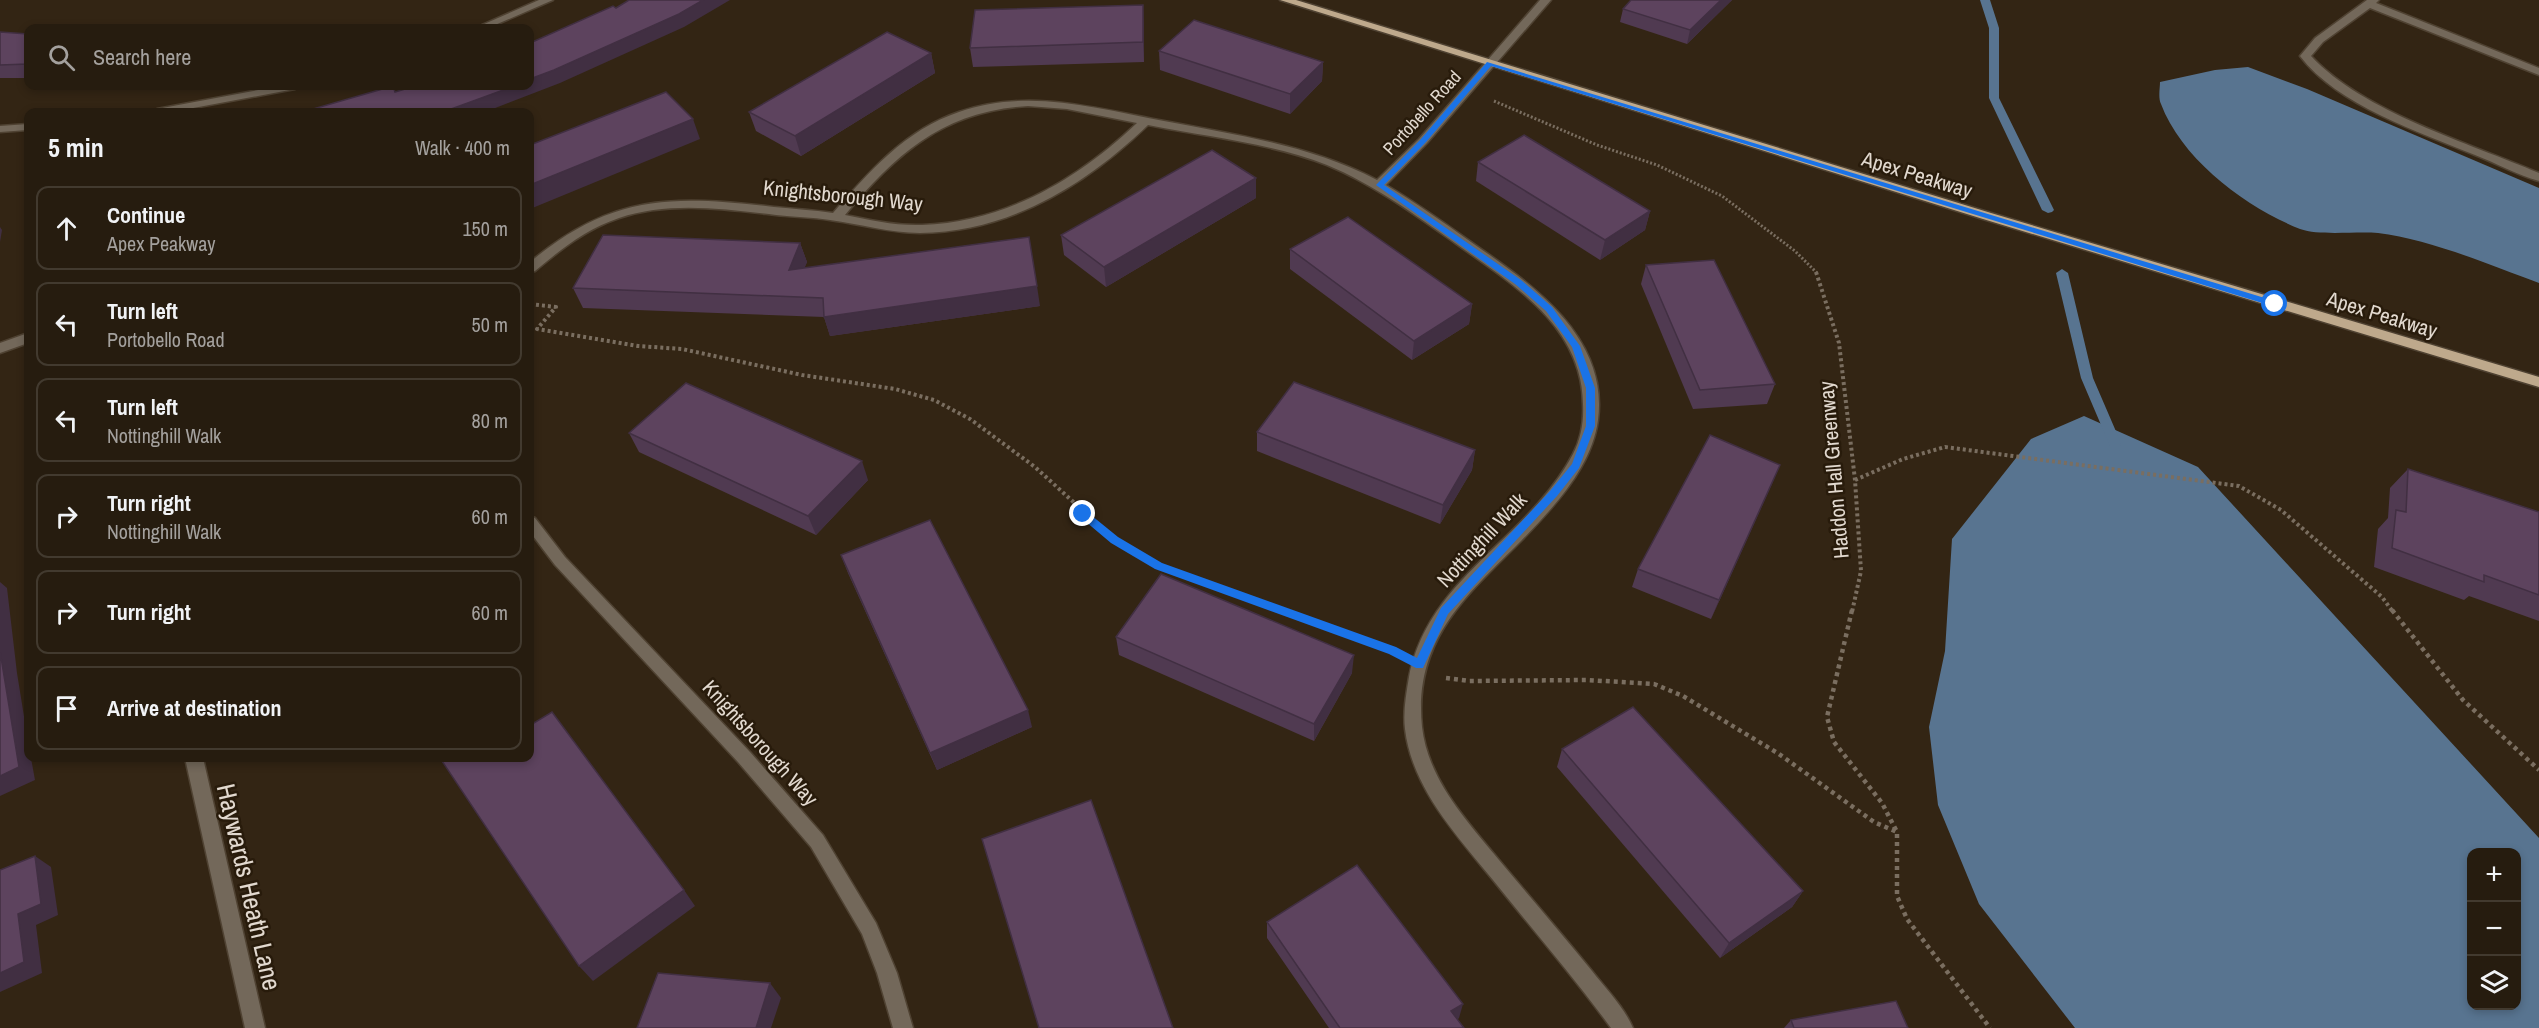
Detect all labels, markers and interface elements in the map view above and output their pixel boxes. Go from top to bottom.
search box [24,24,534,90]
icon: search [45,41,78,74]
text: Search here [93,42,191,72]
street label: Portobello Road [1377,65,1466,160]
text: 5 min [48,130,104,165]
text: Walk · 400 m [415,134,510,161]
street label: Apex Peakway [1857,144,1976,205]
street label: Knightsborough Way [762,173,925,218]
text: Continue [107,200,185,230]
icon: ahead [50,212,83,245]
text: 150 m [462,215,508,242]
text: Apex Peakway [107,230,215,257]
street label: Apex Peakway [2322,284,2441,345]
route start [2261,290,2287,316]
text: Turn left [107,296,178,326]
icon: left [50,308,83,341]
text: 50 m [472,311,508,338]
text: Portobello Road [107,326,225,353]
street label: Haddon Hall Greenway [1811,380,1856,560]
text: Turn left [107,392,178,422]
icon: left [50,404,83,437]
text: 80 m [472,407,508,434]
text: Nottinghill Walk [107,422,221,449]
street label: Nottinghill Walk [1430,486,1533,593]
text: Turn right [107,488,191,518]
icon: right [50,500,83,533]
route end [1069,500,1095,526]
text: 60 m [472,503,508,530]
text: Nottinghill Walk [107,518,221,545]
icon: right [50,596,83,629]
text: Turn right [107,597,191,627]
text: 60 m [472,599,508,626]
street label: Knightsborough Way [696,673,825,812]
icon: arrive [50,692,83,725]
text: Arrive at destination [107,693,281,723]
street label: Haywards Heath Lane [209,780,290,994]
map controls [2467,848,2521,1010]
button: + [2467,848,2521,902]
button: − [2467,902,2521,956]
button: layers [2467,956,2521,1010]

